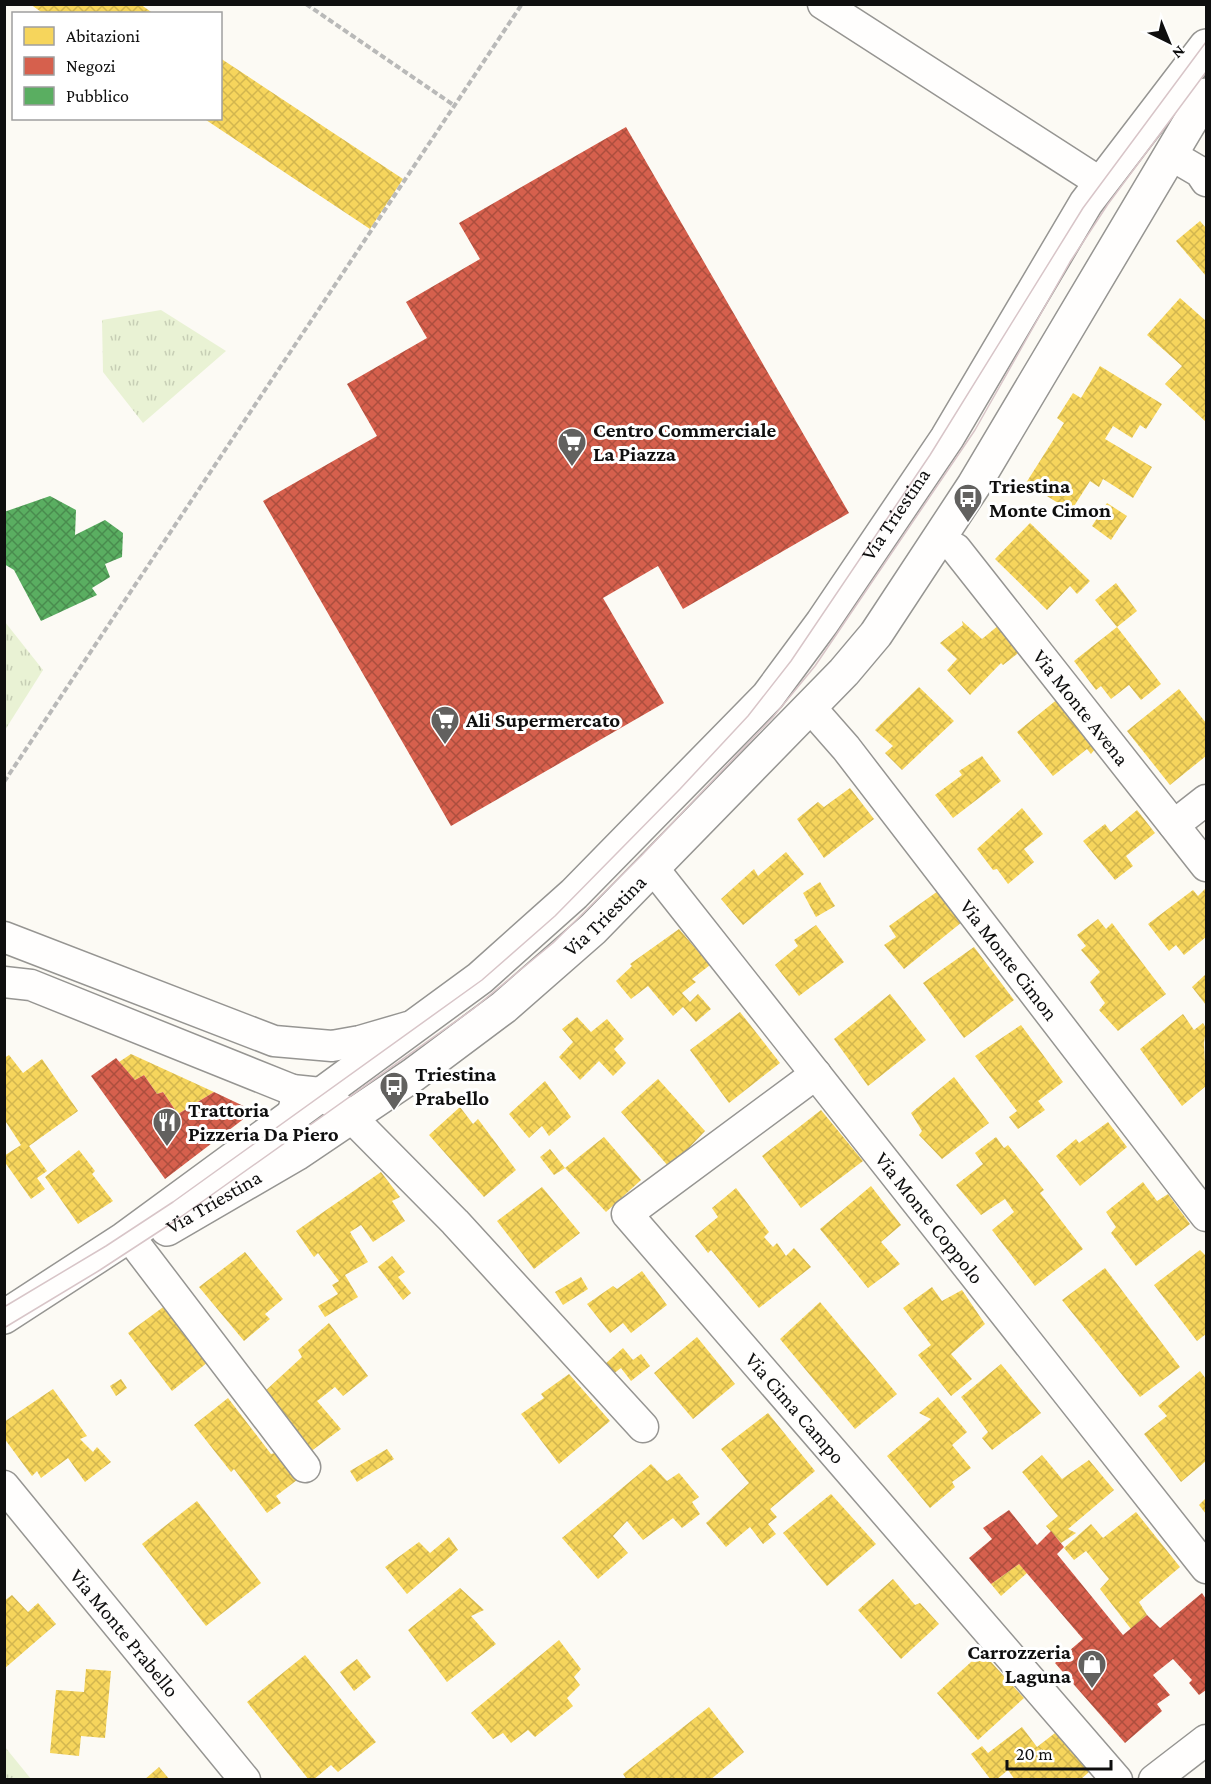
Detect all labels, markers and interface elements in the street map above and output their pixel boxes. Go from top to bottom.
legend [12,12,222,120]
north arrow [1139,12,1199,72]
text: Abitazioni [66,26,140,46]
text: N [1169,43,1189,63]
text: Negozi [66,56,116,76]
text: Pubblico [66,86,129,106]
place label: Centro Commerciale La Piazza [593,418,776,466]
supermarket icon: Centro Commerciale La Piazza [556,426,588,468]
street label: Via Triestina [856,463,935,565]
place label: Triestina Monte Cimon [989,474,1111,522]
bus stop icon: Triestina Monte Cimon [952,482,984,524]
street label: Via Monte Avena [1028,645,1134,771]
supermarket icon: Ali Supermercato [429,704,461,746]
place label: Ali Supermercato [465,708,620,732]
street label: Via Triestina [558,870,651,961]
street label: Via Monte Cimon [955,895,1063,1025]
place label: Triestina Prabello [415,1062,497,1110]
bus stop icon: Triestina Prabello [378,1070,410,1112]
place label: Trattoria Pizzeria Da Piero [188,1098,339,1146]
restaurant icon: Trattoria Pizzeria Da Piero [151,1106,183,1148]
street label: Via Monte Coppolo [870,1147,989,1289]
street label: Via Triestina [162,1165,266,1239]
street label: Via Cima Campo [740,1348,850,1469]
street label: Via Monte Prabello [65,1564,184,1702]
place label: Carrozzeria Laguna [967,1640,1072,1688]
shop icon: Carrozzeria Laguna [1076,1648,1108,1690]
scale bar [1007,1733,1110,1771]
text: 20 m [1016,1744,1053,1764]

